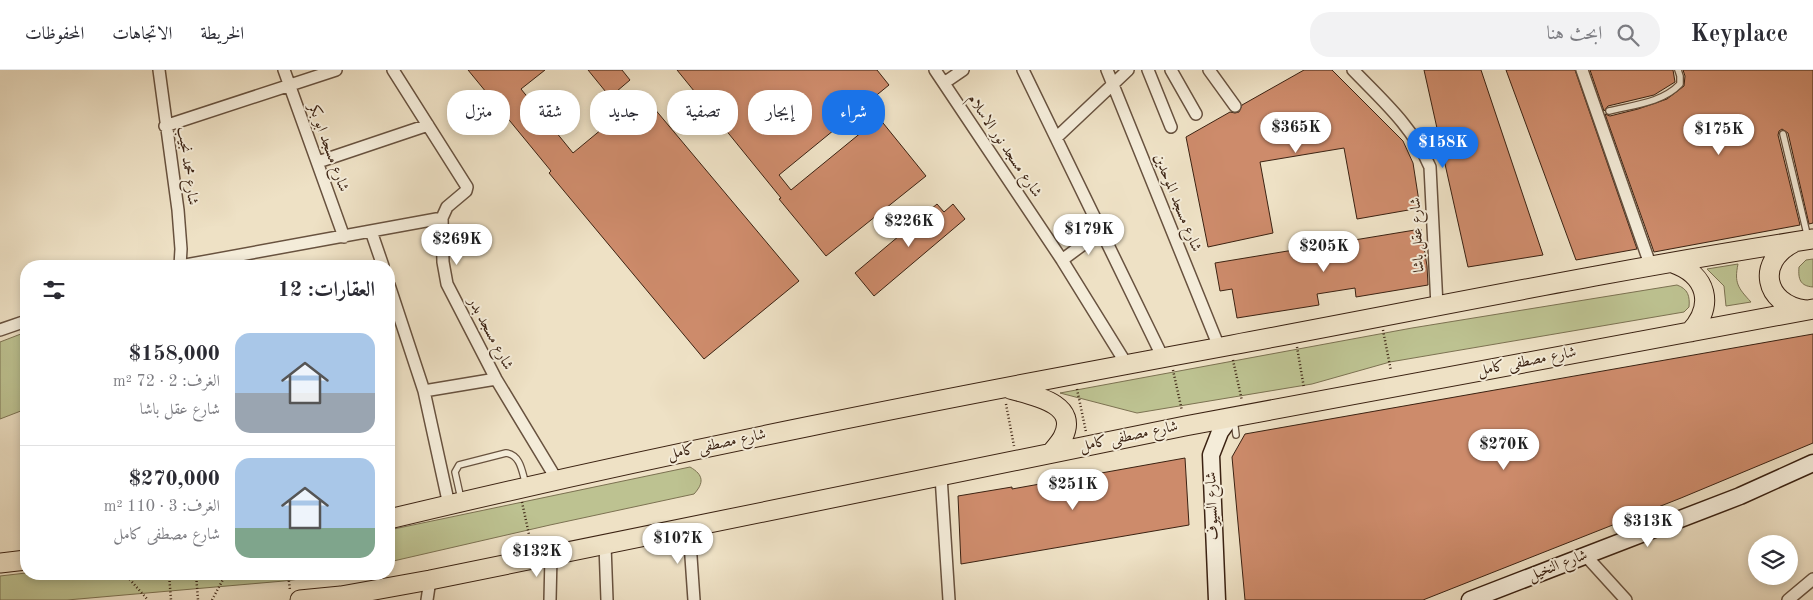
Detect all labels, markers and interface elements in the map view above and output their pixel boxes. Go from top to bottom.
search box [1310,12,1660,57]
icon: search [1614,21,1642,49]
text: Keyplace [1690,23,1788,47]
text: المحفوظات [25,25,84,43]
text: الاتجاهات [112,25,172,43]
text: الخريطة [200,25,244,43]
text: ابحث هنا [1546,25,1602,44]
chip: منزل [447,90,510,135]
chip: شقة [520,90,580,135]
chip: جديد [590,90,657,135]
chip: تصفية [667,90,738,135]
chip: إيجار [748,90,812,135]
chip: شراء [822,90,885,135]
street label: شارع مسجد نور الاسلام [961,92,1044,202]
street label: شارع مسجد ابو بكر [301,100,352,195]
pin: $365K [1261,112,1331,154]
pin: $175K [1684,114,1754,156]
text: $365K [1271,120,1321,136]
text: $175K [1694,122,1744,138]
street label: شارع محمد نجيب [170,126,200,207]
pin: $158K [1408,126,1478,169]
text: $158K [1418,135,1468,151]
street label: شارع مسجد الموحدين [1147,152,1204,256]
street label: شارع عقل باشا [1409,197,1431,273]
pin: $226K [874,206,944,248]
text: $226K [884,214,934,230]
pin: $179K [1054,214,1124,256]
text: $179K [1064,222,1114,238]
pin: $269K [422,224,492,266]
pin: $205K [1289,230,1359,273]
text: $269K [432,232,482,248]
text: $205K [1299,239,1349,255]
icon: filters [40,276,68,304]
text: العقارات: 12 [278,280,375,301]
street label: شارع مسجد بدر [460,294,515,375]
text: $158,000 [129,344,220,365]
street label: شارع مصطفى كامل [1476,344,1578,383]
icon: home [275,353,335,413]
text: الغرف: 2 · 72 m² [113,374,220,390]
text: شارع عقل باشا [140,402,220,418]
street label: شارع مصطفى كامل [1078,418,1180,459]
street label: شارع مصطفى كامل [666,426,768,467]
pin: $270K [1469,428,1539,471]
text: $270K [1479,437,1529,453]
pin: $251K [1038,468,1108,511]
text: $270,000 [129,469,220,490]
street label: شارع السيوف [1204,472,1226,540]
text: $251K [1048,477,1098,493]
icon: home [275,478,335,538]
text: الغرف: 3 · 110 m² [104,499,220,515]
pin: $313K [1613,506,1683,548]
text: $313K [1623,514,1673,530]
pin: $107K [643,522,713,565]
text: شارع مصطفى كامل [113,527,220,543]
text: $107K [653,531,703,547]
map controls [1748,535,1798,585]
button: layers [1748,535,1798,585]
pin: $132K [502,536,572,578]
text: $132K [512,544,562,560]
street label: شارع النخيل [1526,548,1591,588]

